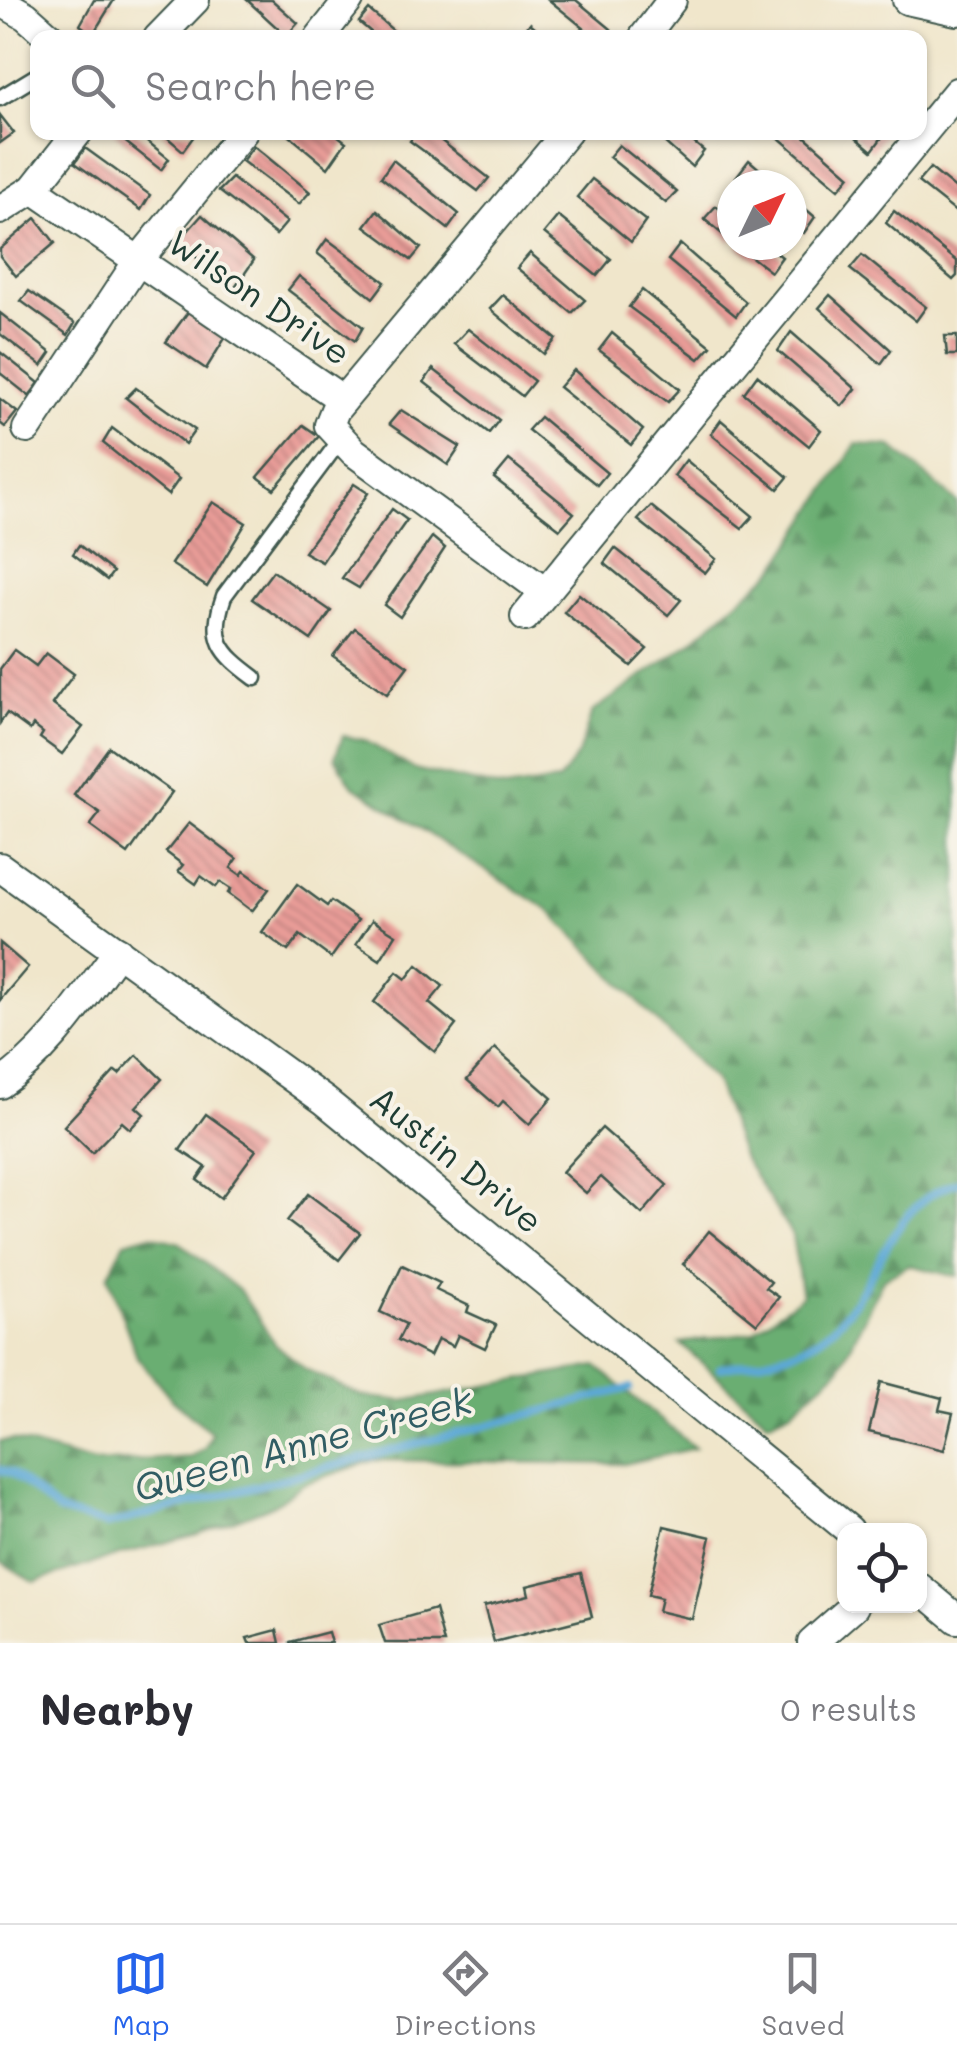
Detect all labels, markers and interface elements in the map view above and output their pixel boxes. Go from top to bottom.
search box [30,30,927,140]
icon: search [65,58,120,113]
text: Search here [145,60,376,110]
north arrow [717,170,807,260]
street label: Wilson Drive [160,218,360,374]
street label: Austin Drive [361,1075,553,1242]
water label: Queen Anne Creek [128,1374,478,1512]
map controls [837,1523,927,1613]
button: locate [837,1523,927,1613]
text: Nearby [40,1681,194,1736]
text: 0 results [780,1687,917,1729]
tab: Map [112,1946,169,2042]
tab: Directions [394,1946,537,2042]
tab: Saved [761,1946,845,2042]

